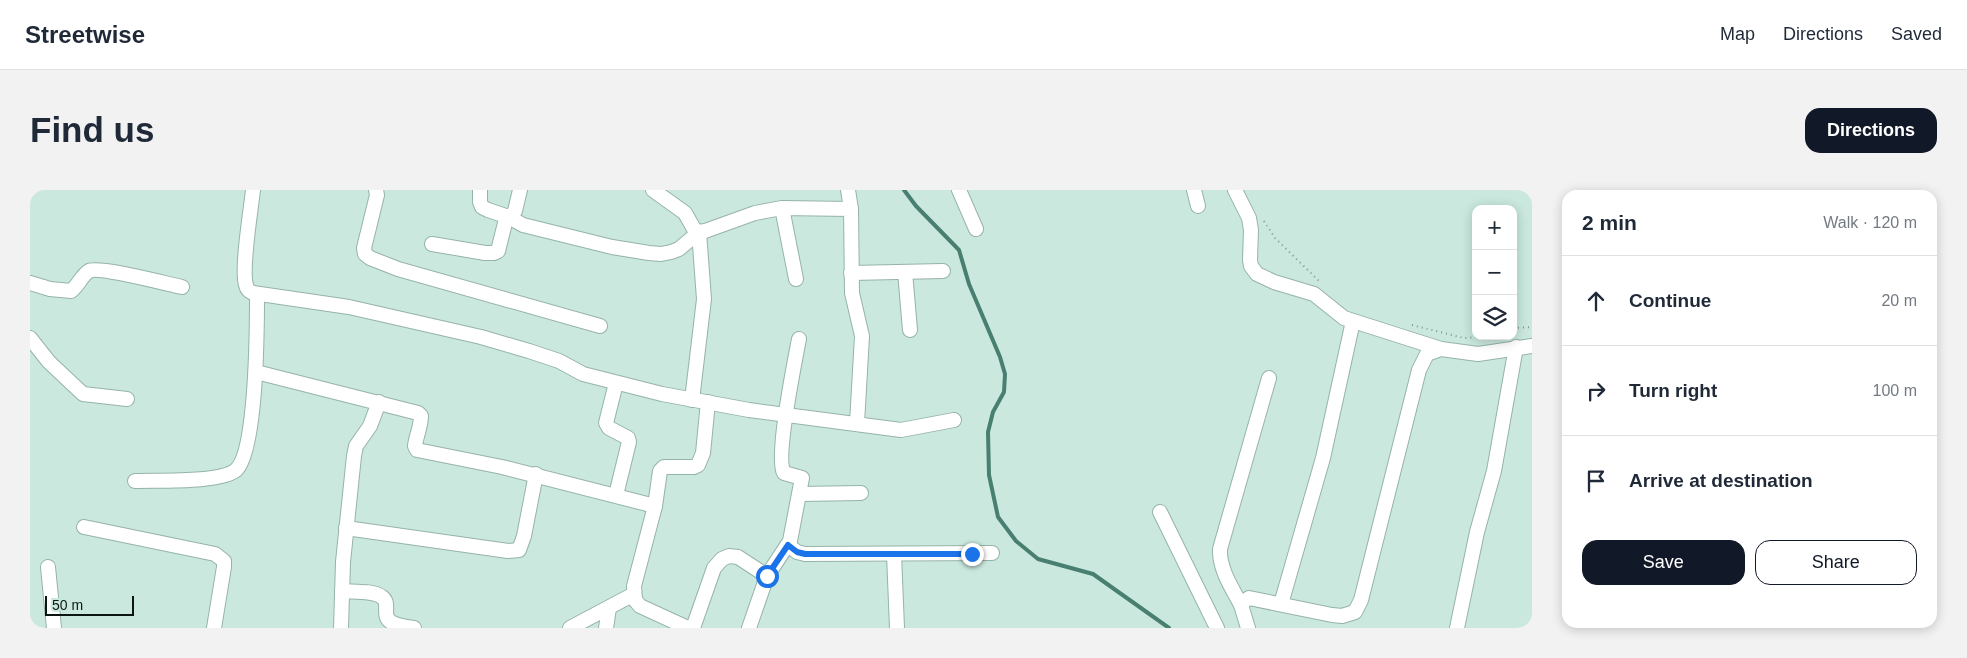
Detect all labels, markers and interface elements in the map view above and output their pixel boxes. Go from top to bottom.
text: Streetwise [25,21,145,48]
text: Map [1720,24,1755,44]
text: Directions [1783,24,1863,44]
text: Saved [1891,24,1942,44]
button: Directions [1805,108,1937,153]
text: Find us [30,110,154,149]
map controls [1472,205,1517,340]
button: + [1472,205,1517,250]
text: 2 min [1582,211,1637,234]
text: Walk · 120 m [1823,214,1917,231]
button: − [1472,250,1517,295]
icon: ahead [1582,287,1610,315]
text: Continue [1629,290,1711,311]
text: 20 m [1881,292,1917,309]
button: layers [1472,295,1517,340]
icon: right [1582,377,1610,405]
text: Turn right [1629,380,1717,401]
text: 100 m [1873,382,1917,399]
icon: arrive [1582,467,1610,495]
text: Arrive at destination [1629,470,1813,491]
button: Save [1582,540,1745,585]
button: Share [1755,540,1917,585]
route end [961,543,984,566]
route start [756,565,779,588]
scale bar [45,593,134,616]
text: 50 m [52,597,83,613]

